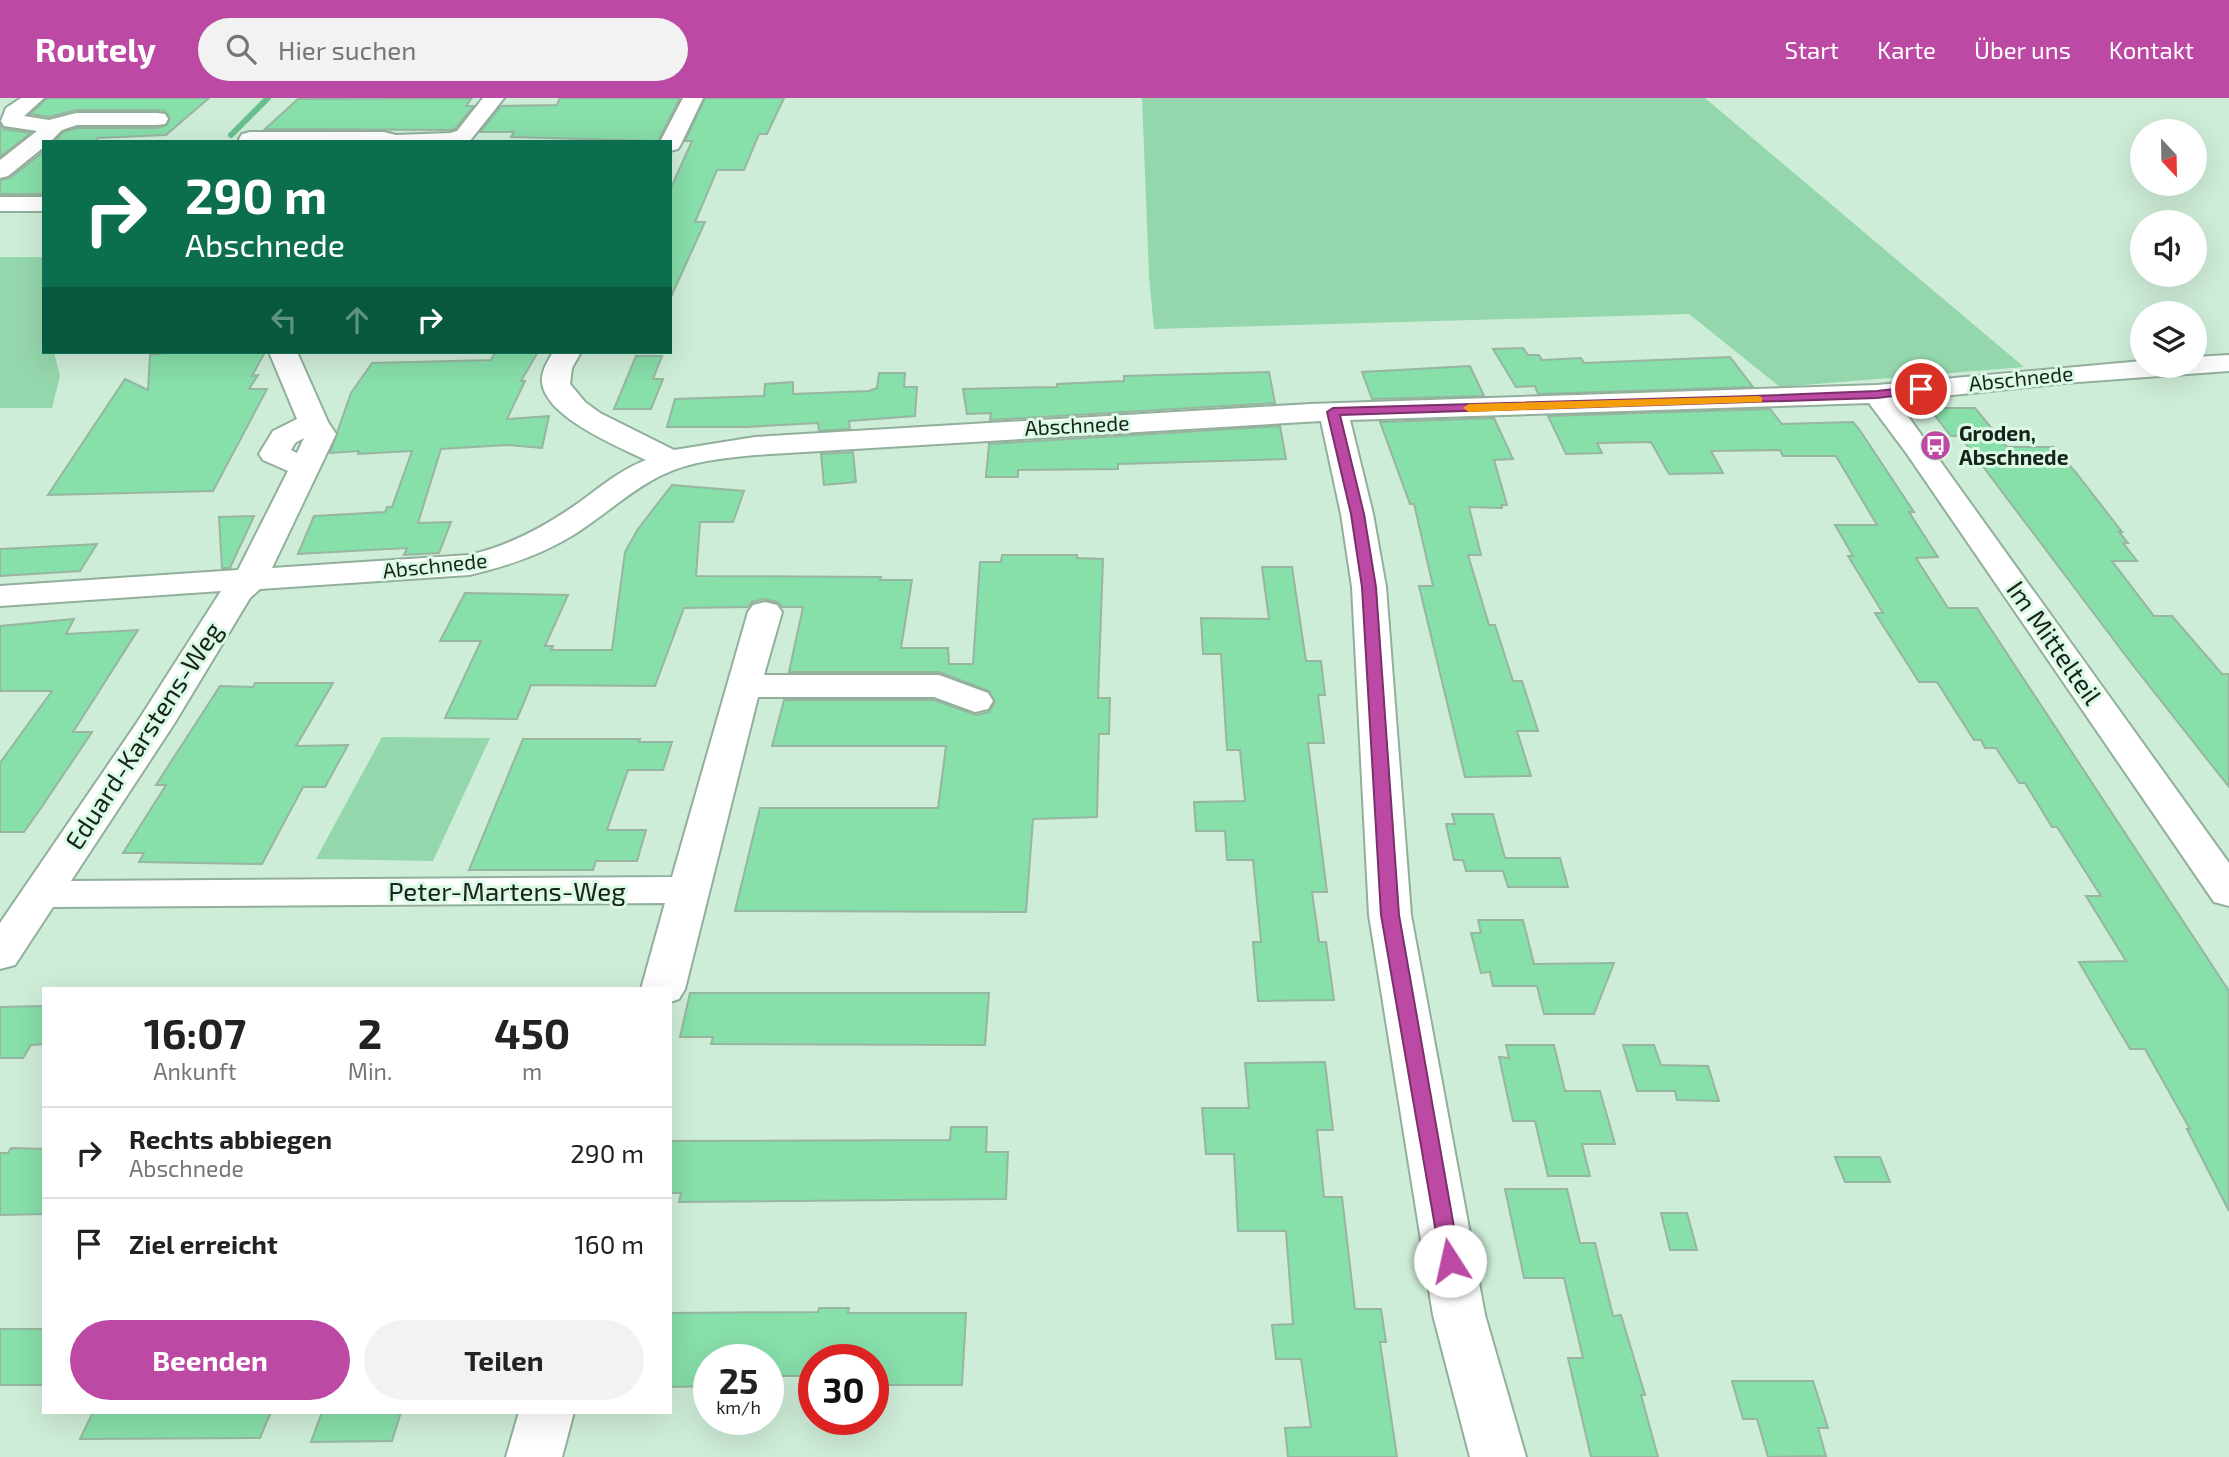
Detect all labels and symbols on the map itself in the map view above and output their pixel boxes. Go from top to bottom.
north arrow [2130,119,2207,196]
pin [1891,359,1951,419]
street label: Abschnede [1967,360,2074,395]
street label: Abschnede [1024,409,1130,440]
place label: Groden, Abschnede [1959,420,2069,469]
bus stop icon: Groden, Abschnede [1919,429,1953,463]
street label: Abschnede [381,547,488,582]
street label: Im Mittelteil [2001,574,2109,710]
street label: Eduard-Karstens-Weg [58,616,228,855]
street label: Peter-Martens-Weg [388,875,626,906]
position arrow [1413,1224,1487,1298]
speed limit sign: 30 [798,1344,889,1435]

